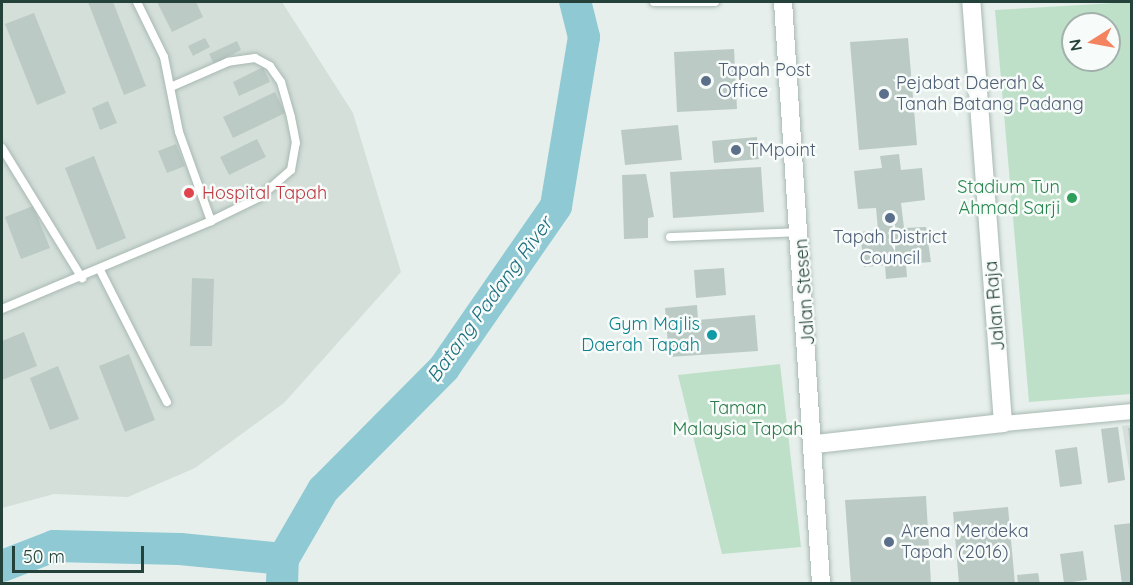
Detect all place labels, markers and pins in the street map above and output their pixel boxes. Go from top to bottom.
place label: Tapah Post Office [718,60,811,103]
place label: Pejabat Daerah & Tanah Batang Padang [896,73,1084,116]
marker: Tapah Post Office [699,74,713,88]
marker: Pejabat Daerah & Tanah Batang Padang [877,87,891,101]
place label: TMpoint [748,139,816,161]
marker: TMpoint [729,143,743,157]
place label: Stadium Tun Ahmad Sarji [957,177,1060,219]
place label: Hospital Tapah [202,182,327,204]
marker: Hospital Tapah [180,184,198,202]
marker: Stadium Tun Ahmad Sarji [1065,191,1079,205]
marker: Tapah District Council [883,211,897,225]
place label: Tapah District Council [833,227,947,270]
place label: Gym Majlis Daerah Tapah [581,314,700,356]
marker: Gym Majlis Daerah Tapah [705,328,719,342]
place label: Arena Merdeka Tapah (2016) [901,521,1029,564]
marker: Arena Merdeka Tapah (2016) [882,535,896,549]

